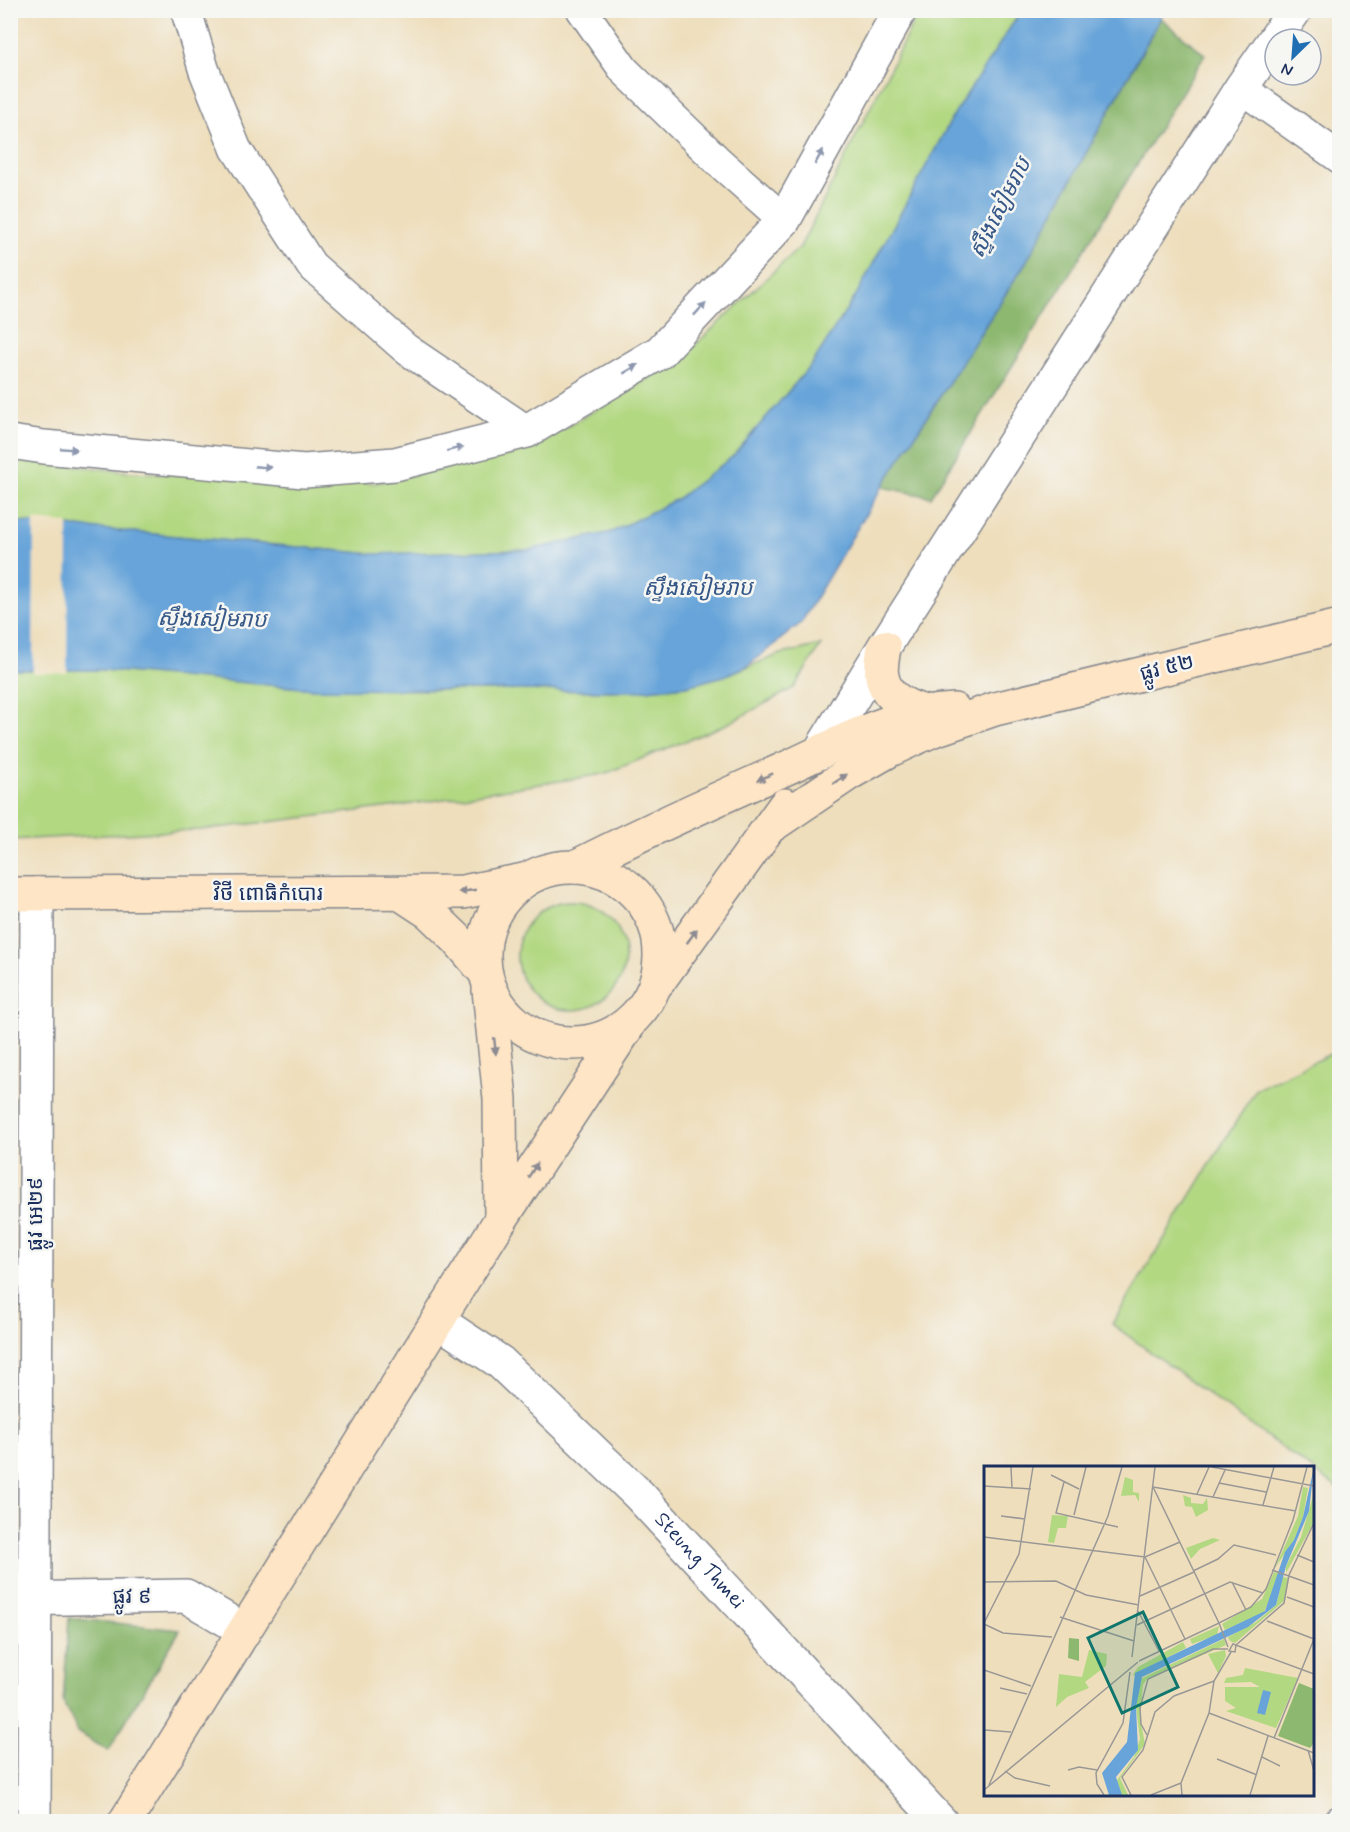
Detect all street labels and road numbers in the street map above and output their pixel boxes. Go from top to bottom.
street label: ផ្លូវ ៥២ [1137,648,1198,692]
street label: វិថី ពោធិកំបោរ [213,880,323,908]
street label: ផ្លូវ អេ២៩ [22,1177,54,1251]
street label: Steung Thmei [648,1506,751,1615]
street label: ផ្លូវ ៩ [112,1583,152,1616]

